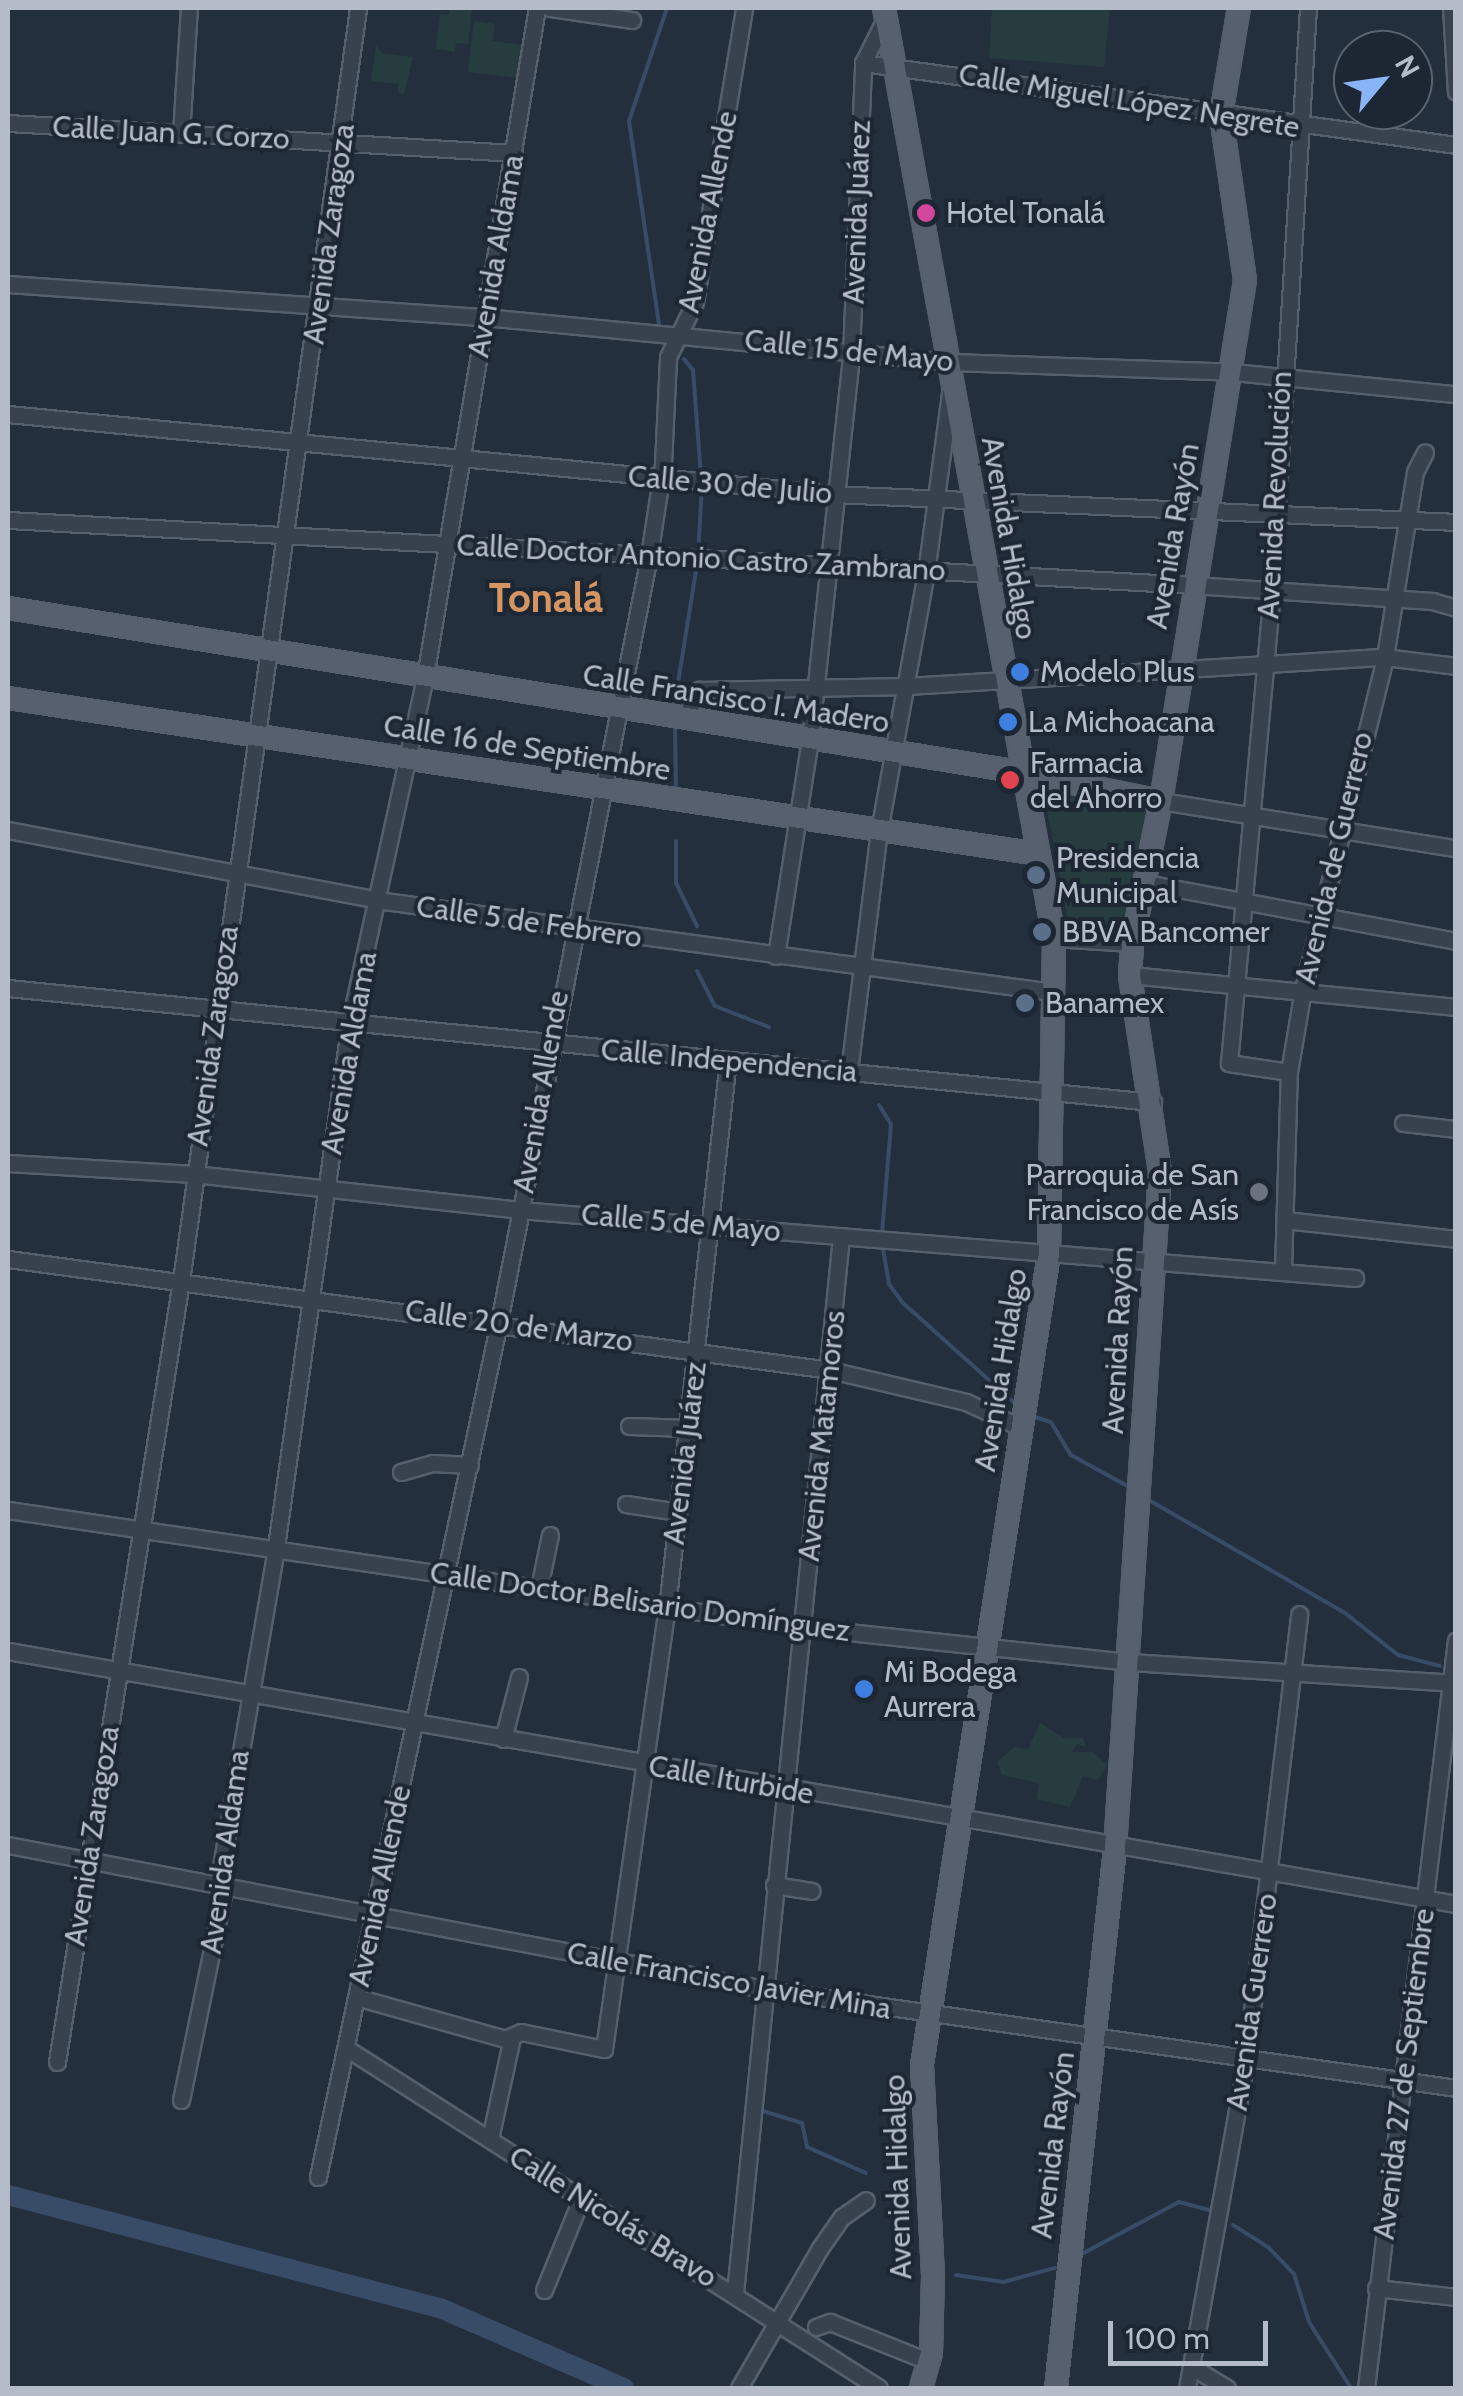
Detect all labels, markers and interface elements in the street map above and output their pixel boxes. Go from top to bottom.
north arrow [1333,30,1433,130]
text: N [1388,50,1427,83]
street label: Calle Miguel López Negrete [956,56,1302,146]
street label: Avenida Allende [671,108,745,316]
street label: Calle Juan G. Corzo [51,109,291,157]
street label: Avenida Juárez [836,119,878,305]
street label: Avenida Zaragoza [296,122,362,346]
street label: Avenida Aldama [460,152,532,360]
place label: Hotel Tonalá [946,195,1105,231]
marker: Hotel Tonalá [915,202,937,224]
street label: Calle 15 de Mayo [743,322,955,380]
street label: Avenida Revolución [1251,370,1299,620]
street label: Avenida Hidalgo [973,434,1045,642]
street label: Avenida Rayón [1139,440,1207,632]
street label: Calle 30 de Julio [626,458,834,512]
street label: Calle Doctor Antonio Castro Zambrano [456,527,946,589]
district label: Tonalá [489,574,603,622]
place label: Modelo Plus [1040,654,1195,690]
street label: Calle Francisco I. Madero [580,657,892,741]
marker: Modelo Plus [1009,661,1031,683]
place label: La Michoacana [1028,704,1215,740]
street label: Calle 16 de Septiembre [381,708,673,788]
marker: La Michoacana [997,711,1019,733]
street label: Avenida de Guerrero [1287,728,1381,988]
place label: Farmacia del Ahorro [1030,745,1162,816]
marker: Farmacia del Ahorro [999,769,1021,791]
place label: Presidencia Municipal [1056,840,1199,910]
marker: Presidencia Municipal [1025,864,1047,886]
street label: Calle 5 de Febrero [414,888,644,956]
place label: BBVA Bancomer [1062,914,1270,950]
marker: BBVA Bancomer [1031,921,1053,943]
street label: Avenida Zaragoza [180,924,246,1148]
street label: Avenida Aldama [313,949,385,1157]
place label: Banamex [1045,985,1164,1021]
street label: Avenida Allende [506,988,576,1196]
marker: Banamex [1014,992,1036,1014]
street label: Calle Independencia [599,1032,859,1090]
place label: Parroquia de San Francisco de Asís [1025,1157,1239,1228]
marker: Parroquia de San Francisco de Asís [1248,1181,1270,1203]
street label: Calle 5 de Mayo [580,1196,782,1250]
street label: Avenida Rayón [1095,1245,1141,1435]
street label: Avenida Hidalgo [967,1266,1035,1474]
street label: Calle 20 de Marzo [403,1292,635,1360]
street label: Avenida Matamoros [791,1309,853,1563]
street label: Avenida Juárez [656,1359,714,1547]
street label: Calle Doctor Belisario Domínguez [428,1555,852,1649]
place label: Mi Bodega Aurrera [884,1654,1017,1724]
marker: Mi Bodega Aurrera [853,1678,875,1700]
street label: Avenida Zaragoza [57,1723,127,1949]
street label: Avenida Aldama [193,1748,257,1956]
street label: Calle Iturbide [646,1748,816,1812]
street label: Avenida Allende [341,1782,419,1990]
street label: Avenida Guerrero [1219,1891,1285,2113]
street label: Avenida 27 de Septiembre [1366,1906,1442,2242]
street label: Calle Francisco Javier Mina [564,1935,894,2027]
street label: Avenida Rayón [1024,2049,1082,2241]
street label: Avenida Hidalgo [876,2074,920,2280]
street label: Calle Nicolás Bravo [502,2139,724,2295]
scale bar [1113,2301,1273,2363]
text: 100 m [1125,2320,1210,2357]

